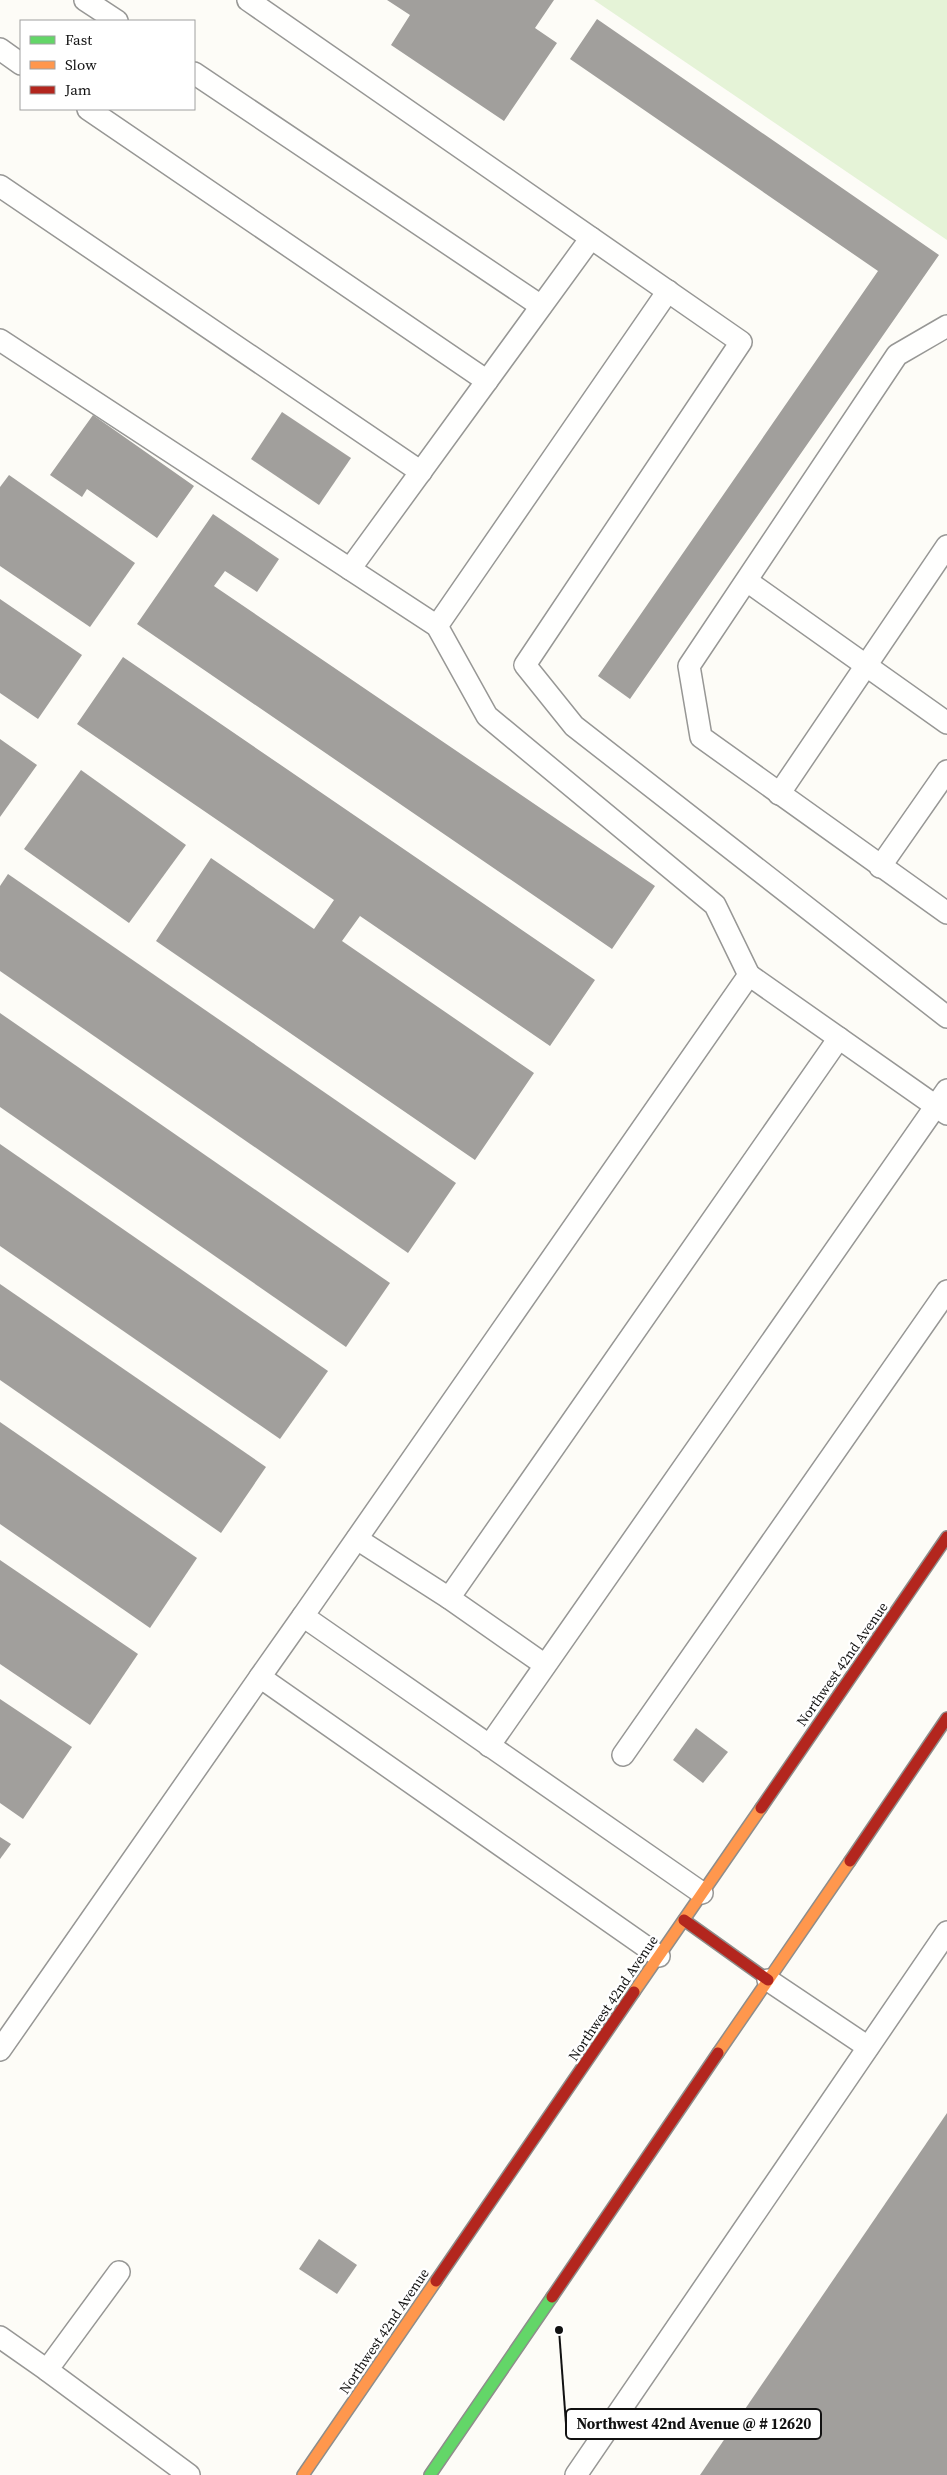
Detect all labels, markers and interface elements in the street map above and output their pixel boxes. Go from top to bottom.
legend [20,20,195,110]
text: Fast [65,29,92,50]
text: Slow [65,54,97,75]
text: Jam [64,79,92,100]
street label: Northwest 42nd Avenue [791,1598,893,1730]
street label: Northwest 42nd Avenue [563,1931,663,2065]
street label: Northwest 42nd Avenue [334,2264,434,2398]
callout: Northwest 42nd Avenue @ # 12620 [566,2409,821,2439]
text: Northwest 42nd Avenue @ # 12620 [576,2413,812,2434]

